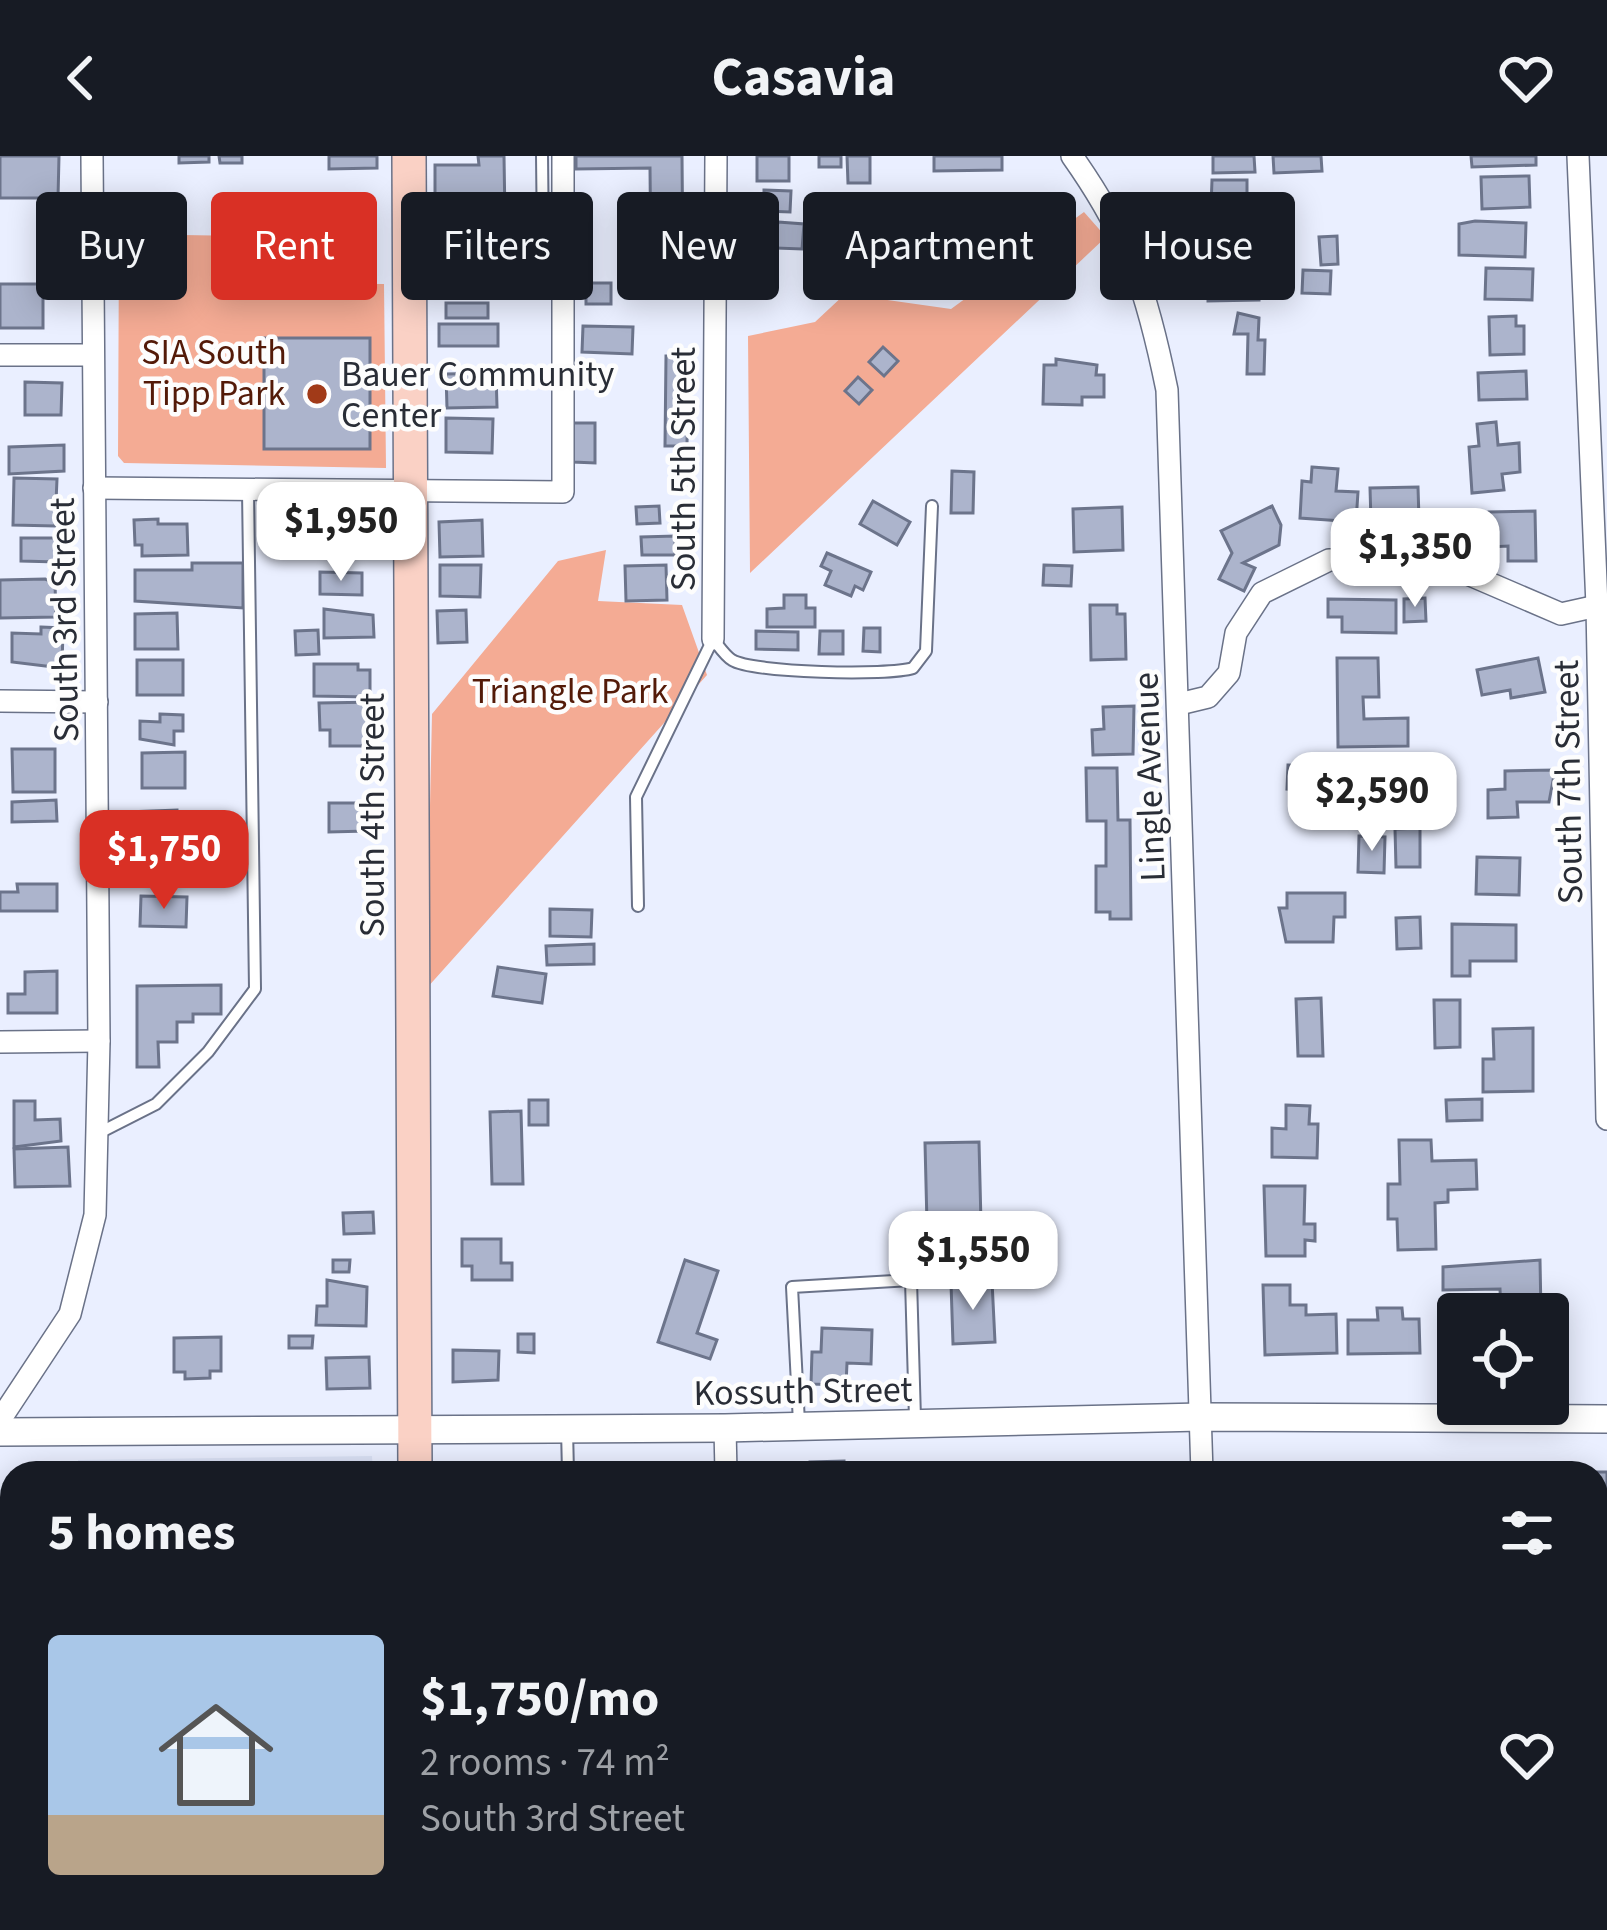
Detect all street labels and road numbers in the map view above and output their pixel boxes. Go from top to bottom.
street label: South 5th Street [658,347,709,591]
street label: South 3rd Street [37,497,92,743]
street label: South 7th Street [1541,659,1596,905]
street label: Lingle Avenue [1120,671,1179,882]
street label: South 4th Street [347,693,398,937]
street label: Kossuth Street [693,1364,913,1419]

